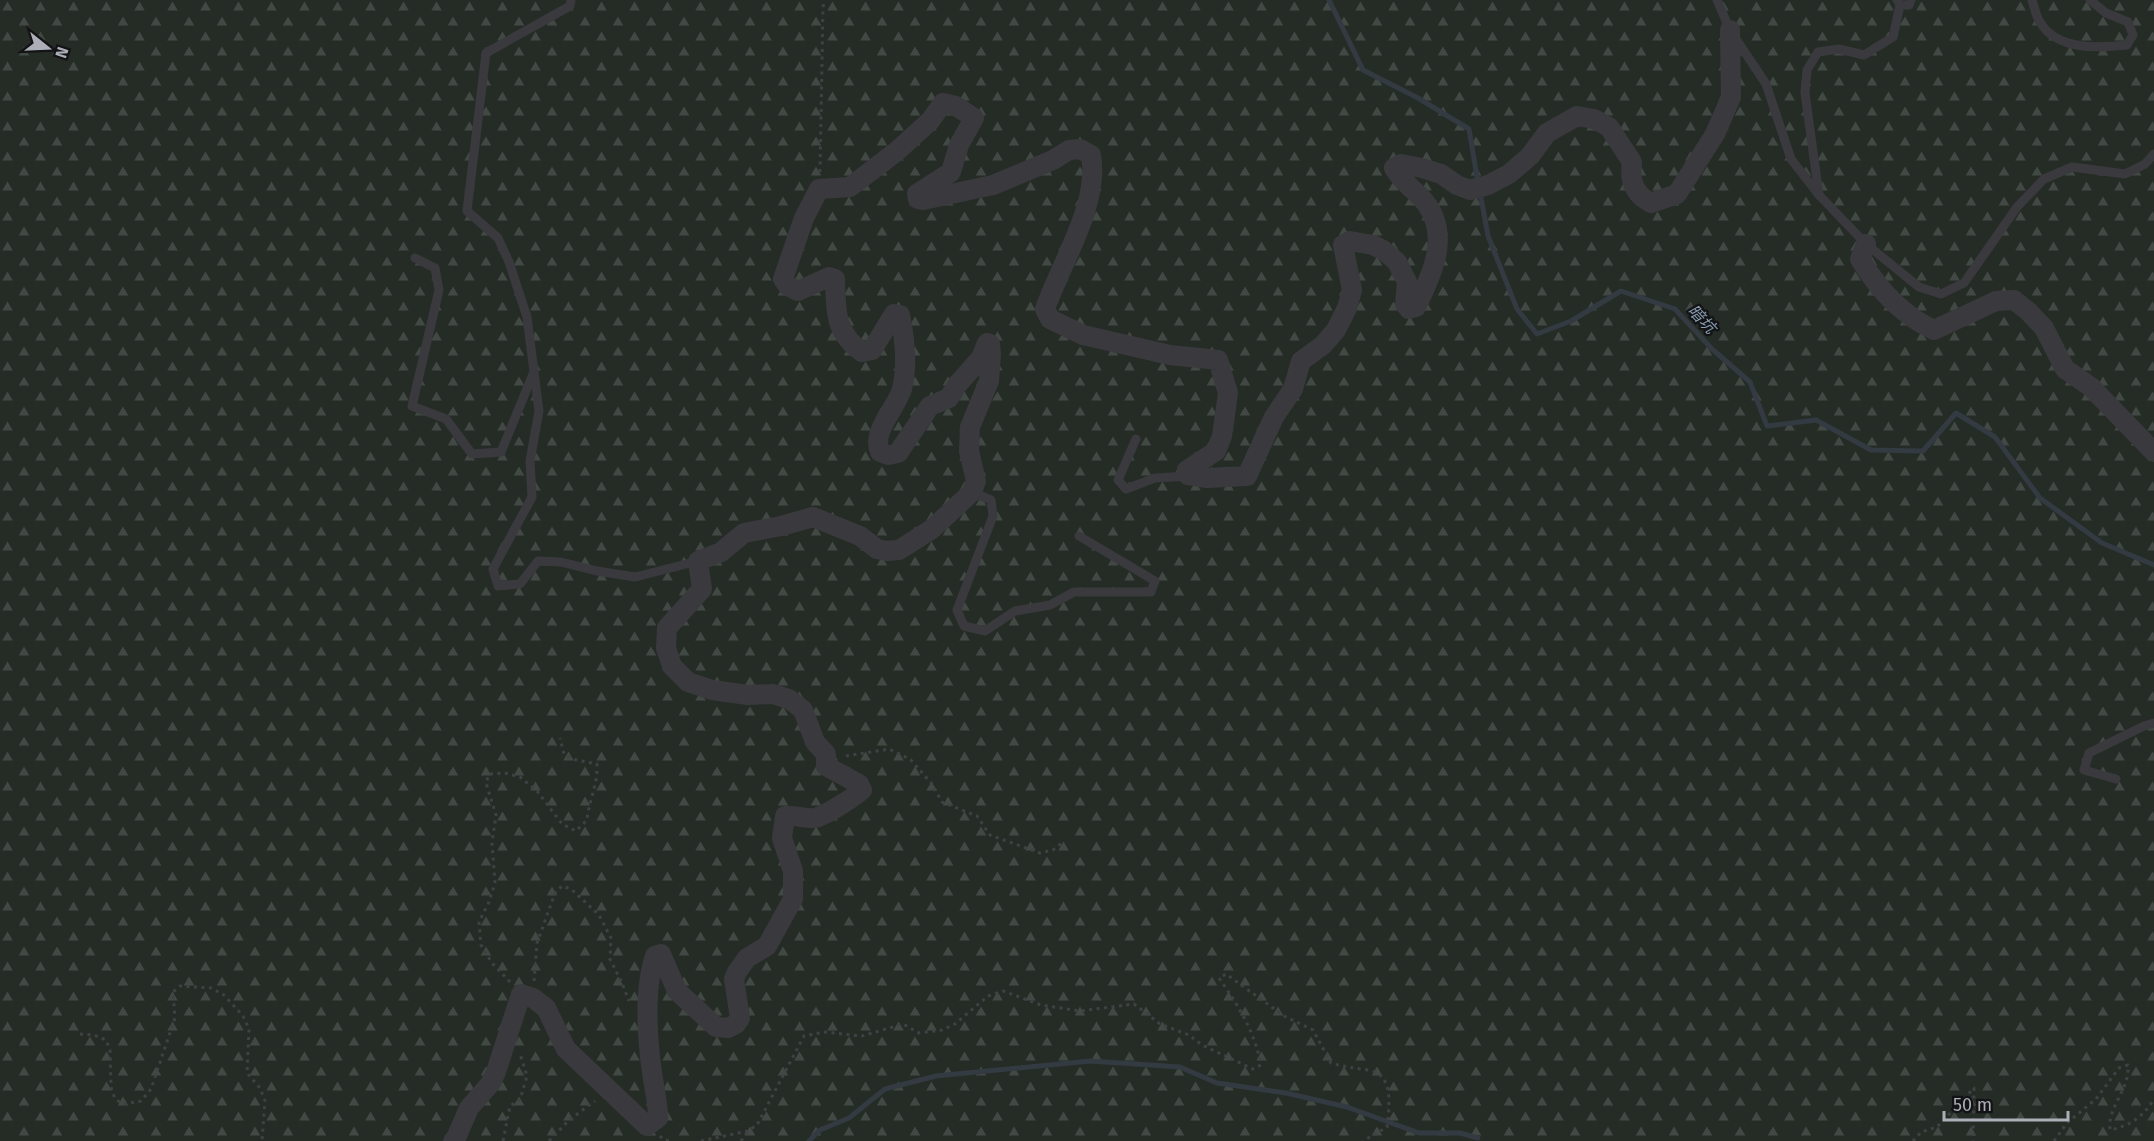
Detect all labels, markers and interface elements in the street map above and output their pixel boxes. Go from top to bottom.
north arrow [18,18,78,78]
text: N [51,45,72,60]
water label: 暗坑 [1684,301,1721,339]
scale bar [1944,1084,2068,1122]
text: 50 m [1953,1094,1992,1116]

